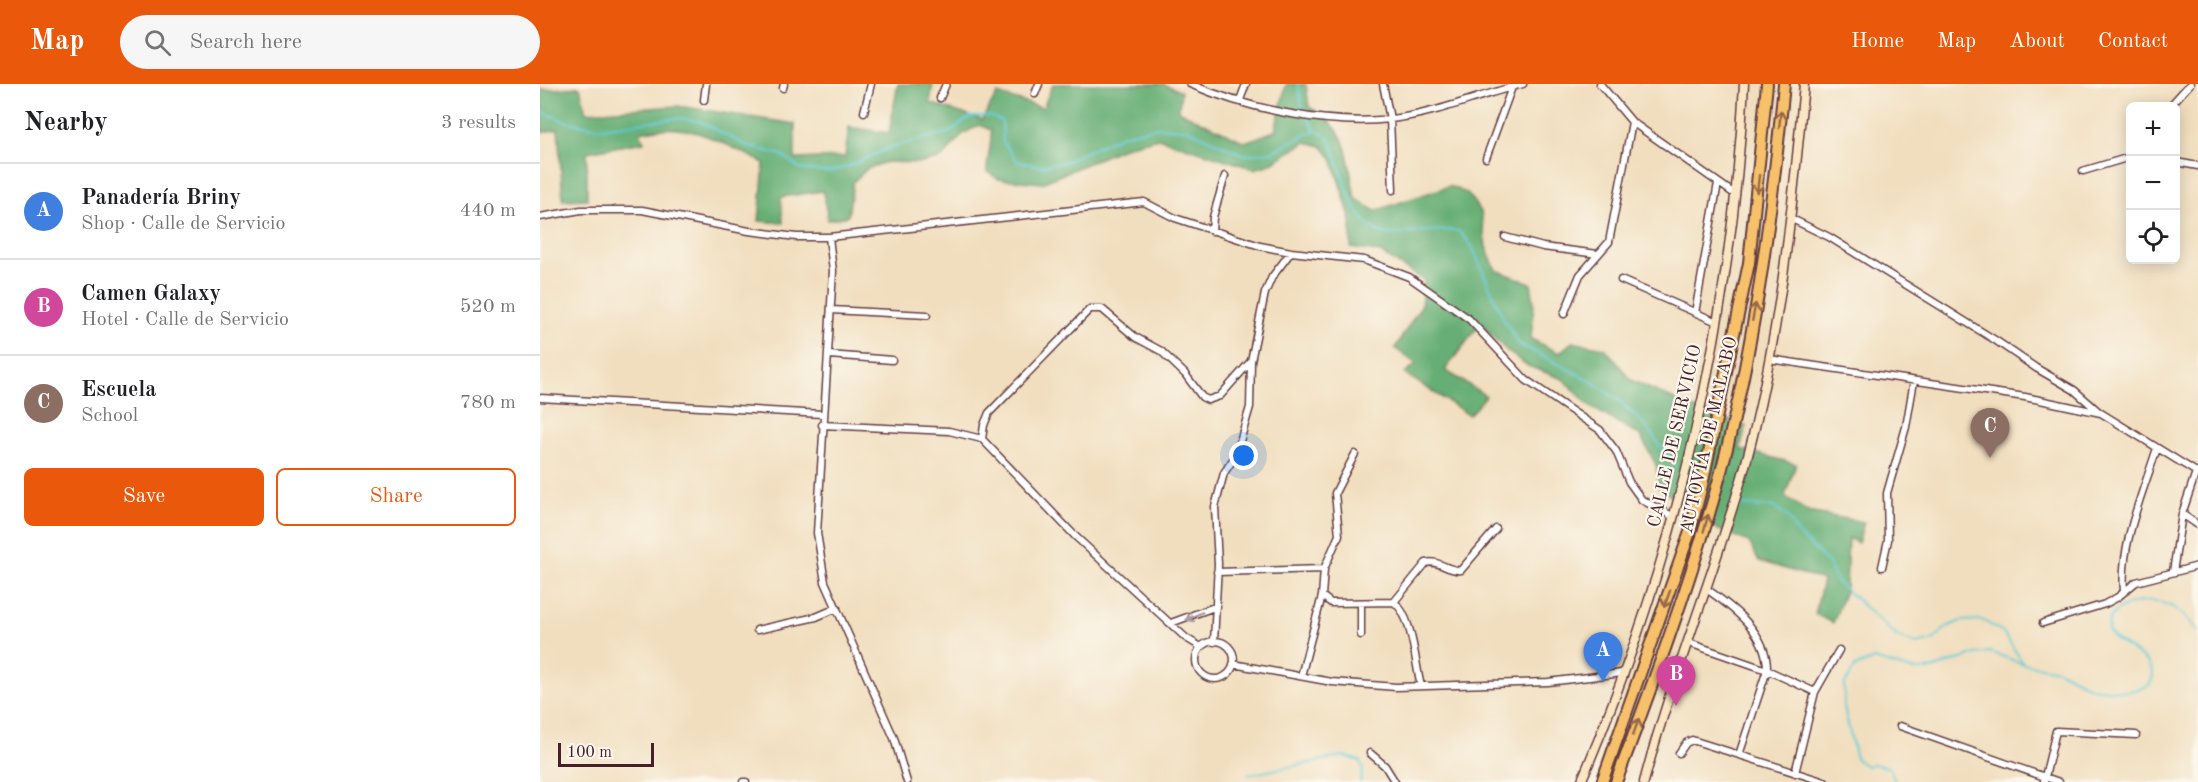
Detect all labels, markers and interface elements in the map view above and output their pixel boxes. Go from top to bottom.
search box [120,15,540,69]
icon: search [141,26,174,59]
text: Map [30,28,84,56]
text: Search here [189,31,302,53]
text: Home [1851,31,1904,52]
text: Map [1937,31,1976,52]
text: About [2009,31,2065,52]
text: Contact [2098,31,2168,52]
map controls [2126,102,2180,264]
button: + [2126,102,2180,156]
text: Nearby [24,110,108,136]
one-way arrow [1775,110,1786,130]
text: 3 results [441,113,516,133]
button: − [2126,156,2180,210]
one-way arrow [1753,174,1764,194]
text: Panadería Briny [81,187,241,209]
text: A [36,201,51,221]
text: 440 m [460,201,516,221]
button: locate [2126,210,2180,264]
text: Shop · Calle de Servicio [81,214,285,234]
text: Camen Galaxy [81,283,221,305]
text: B [36,297,51,317]
text: 520 m [460,297,516,317]
one-way arrow [1749,303,1760,323]
text: Hotel · Calle de Servicio [81,310,289,330]
street label: AUTOVÍA DE MALABO [1674,334,1740,535]
street label: CALLE DE SERVICIO [1645,343,1705,529]
text: Escuela [81,379,156,401]
text: C [37,393,50,413]
text: 780 m [460,393,516,413]
text: School [81,406,138,426]
pin: C [1970,408,2010,458]
your location [1229,441,1258,470]
button: Save [24,468,264,526]
button: Share [276,468,516,526]
one-way arrow [1701,514,1712,533]
one-way arrow [1661,589,1672,608]
one-way arrow [1186,611,1204,622]
pin: A [1584,632,1622,682]
pin: B [1656,656,1696,706]
one-way arrow [1632,718,1643,737]
scale bar [558,740,654,768]
text: 100 m [567,745,612,761]

